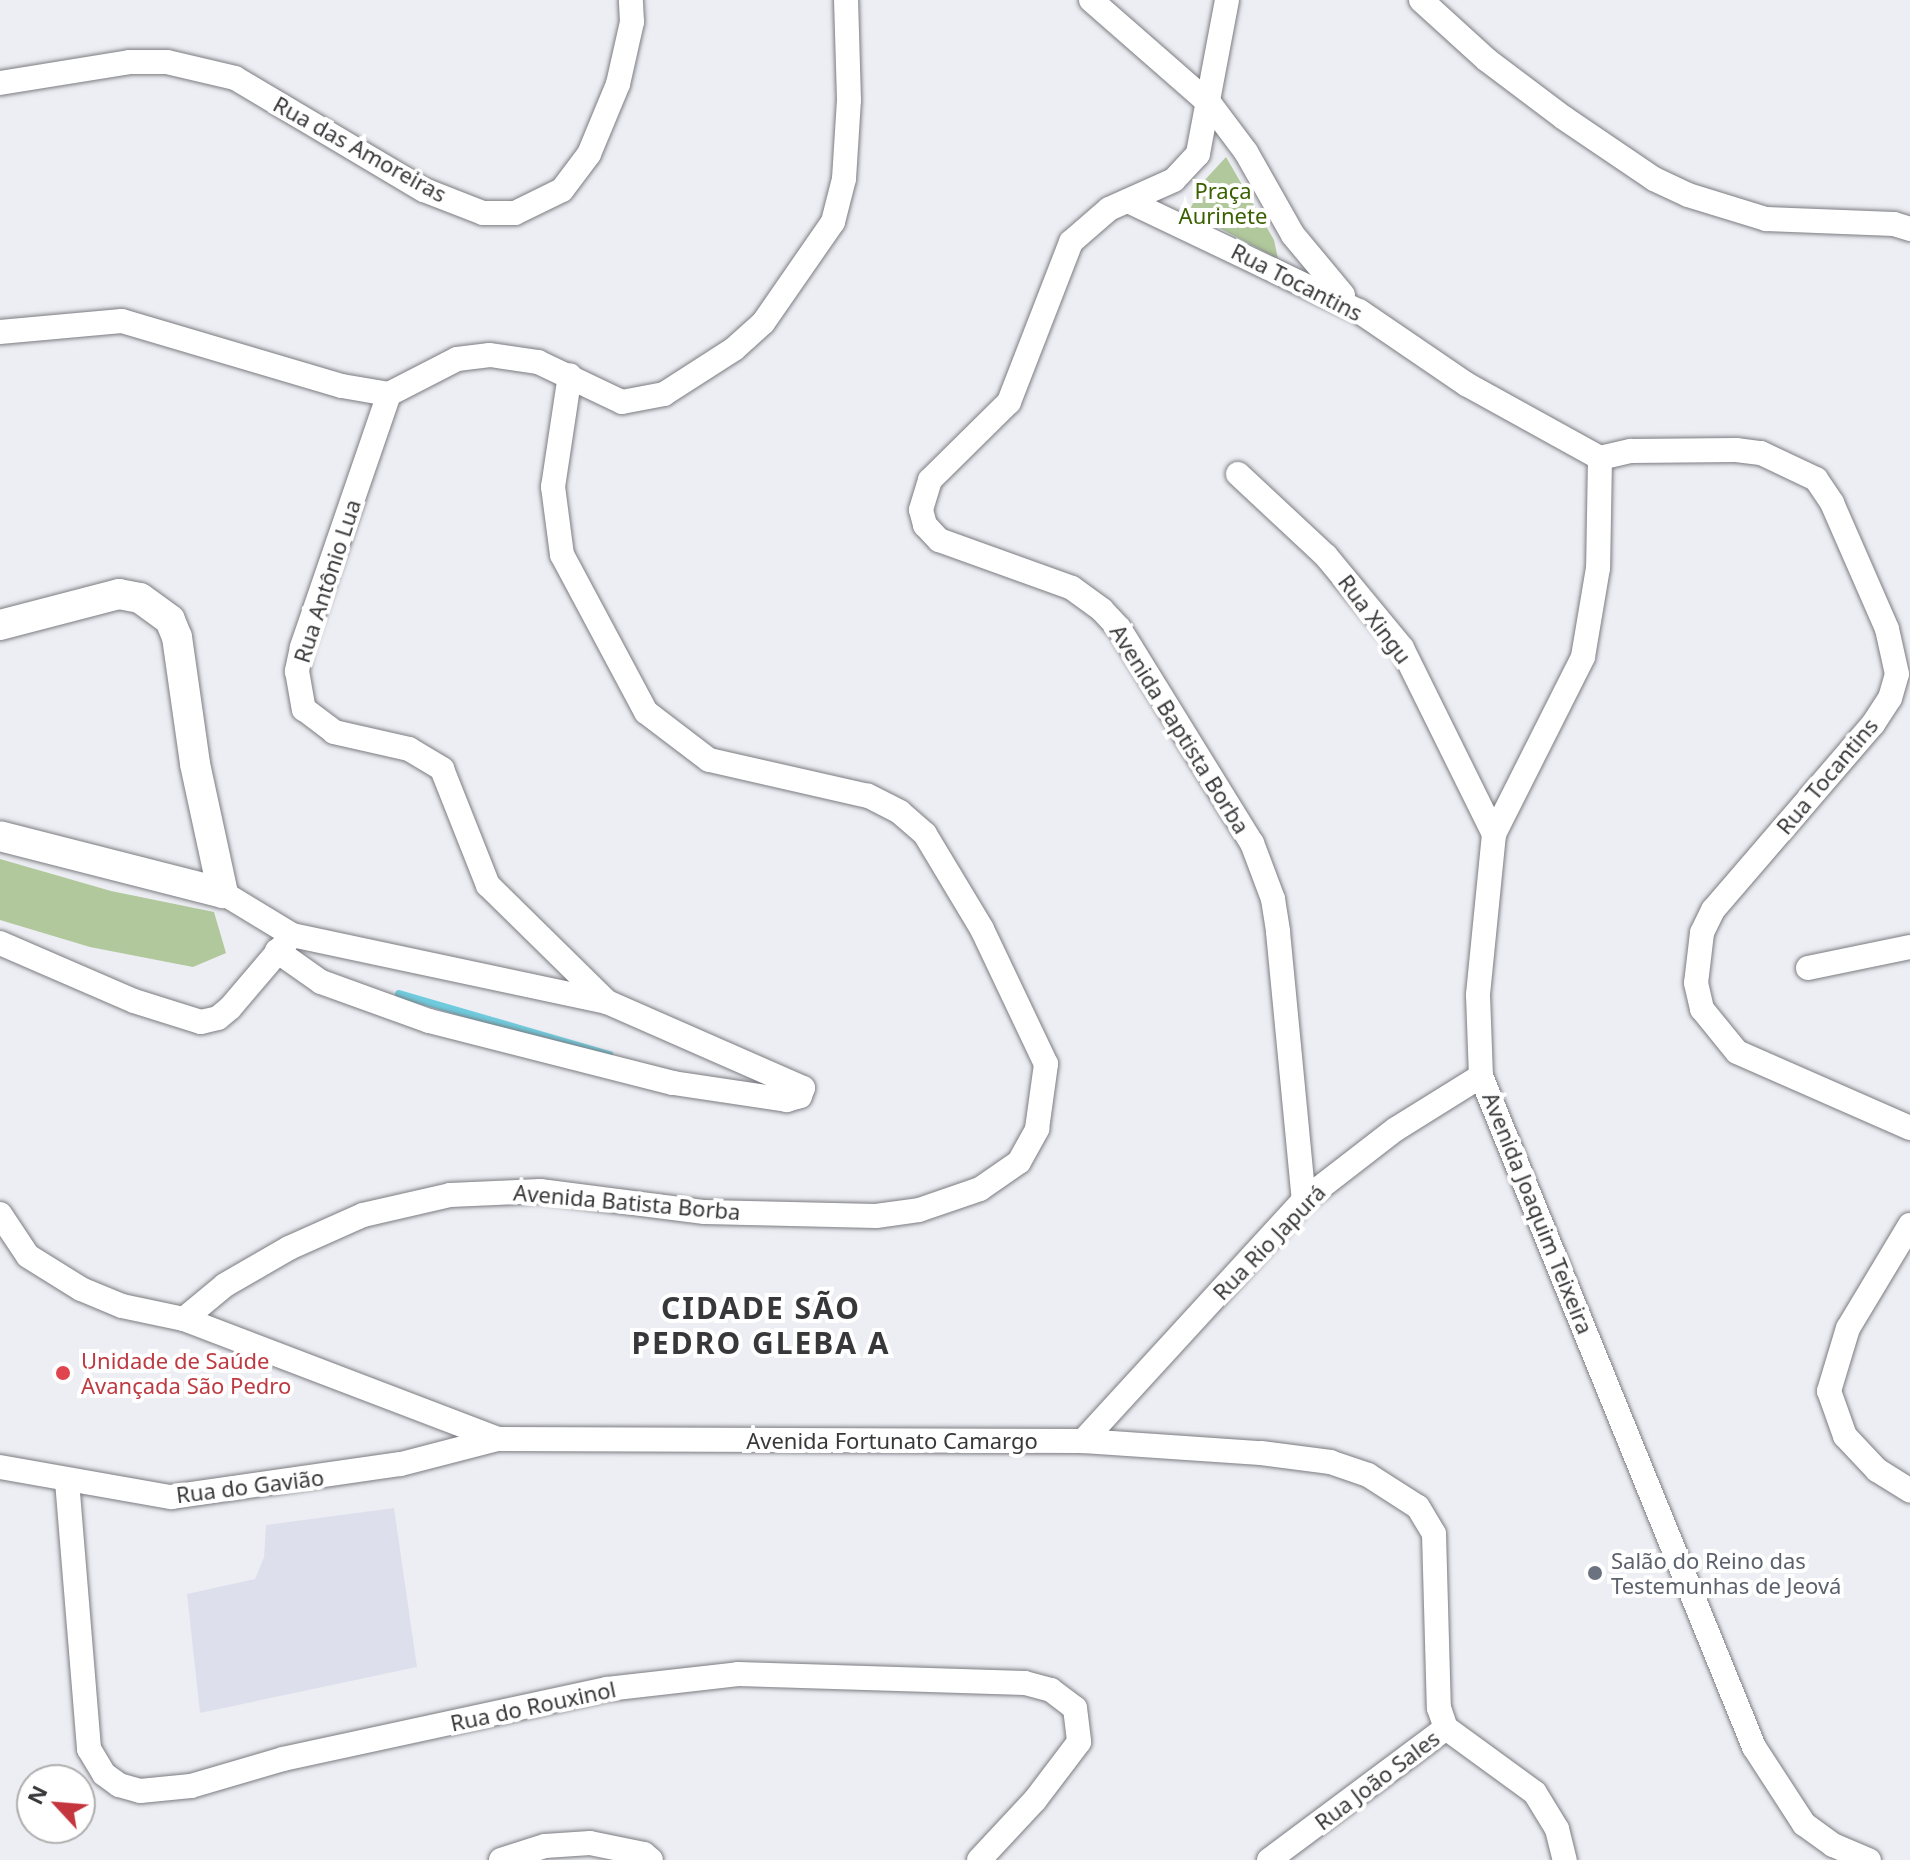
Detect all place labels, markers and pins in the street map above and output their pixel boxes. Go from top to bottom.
place label: Unidade de Saúde Avançada São Pedro [81,1347,291,1398]
marker: Unidade de Saúde Avançada São Pedro [52,1362,74,1384]
place label: Salão do Reino das Testemunhas de Jeová [1611,1547,1841,1598]
marker: Salão do Reino das Testemunhas de Jeová [1586,1564,1604,1582]

